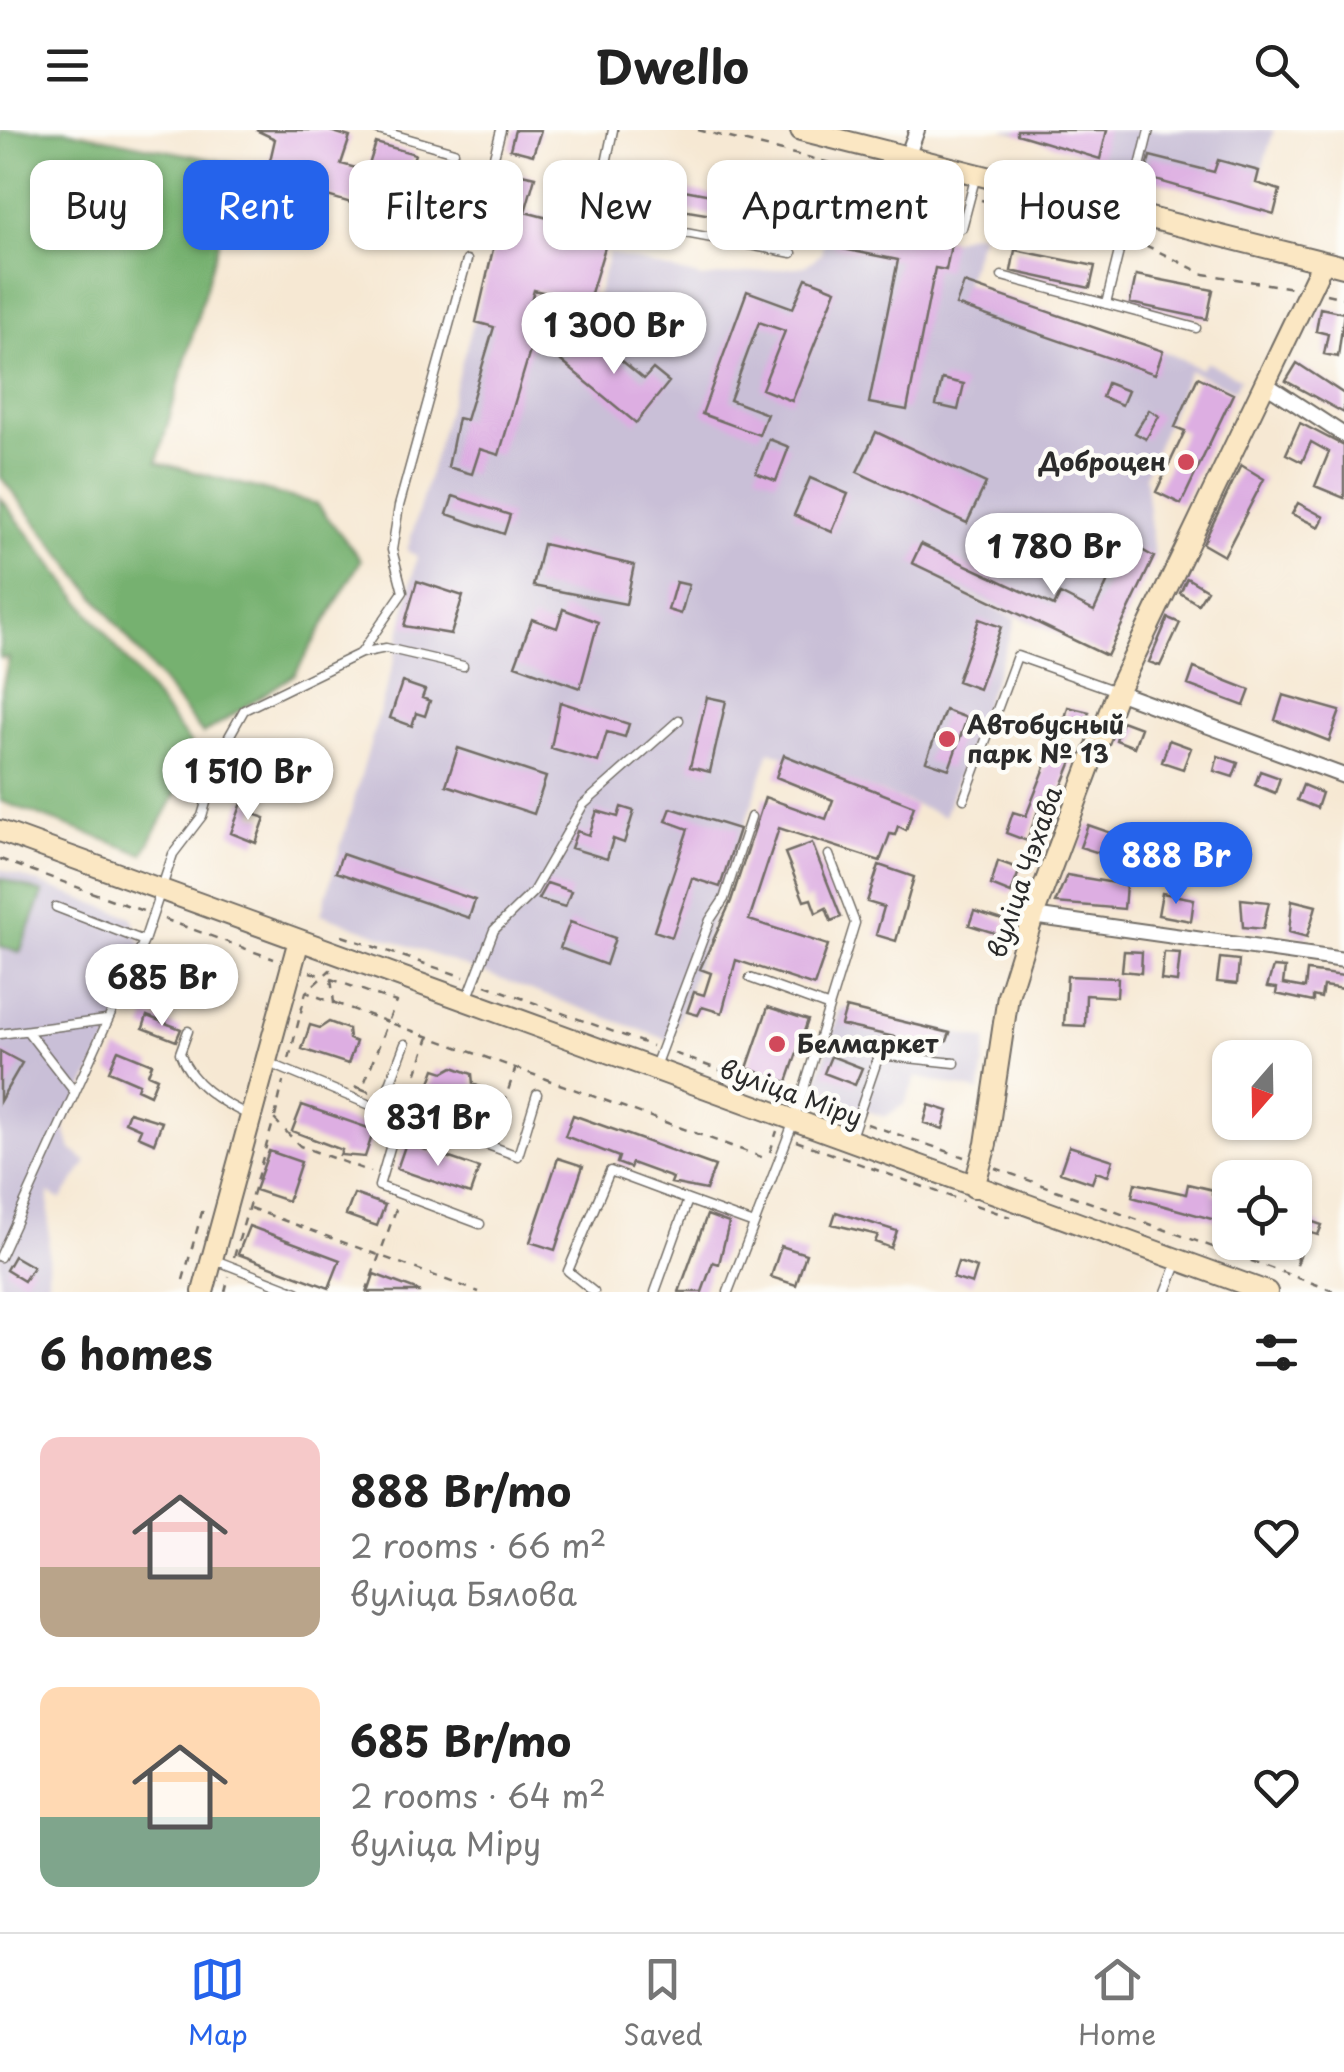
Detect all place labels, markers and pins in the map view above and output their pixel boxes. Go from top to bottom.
pin: 1 300 Br [511,292,717,377]
place label: Доброцен [1038,442,1166,480]
marker: Доброцен [1175,451,1197,473]
pin: 1 780 Br [951,513,1157,598]
place label: Автобусный парк № 13 [967,705,1125,772]
marker: Автобусный парк № 13 [936,728,958,750]
pin: 1 510 Br [145,738,351,823]
pin: 888 Br [1095,822,1257,907]
pin: 685 Br [81,944,243,1029]
place label: Белмаркет [797,1024,939,1062]
marker: Белмаркет [766,1033,788,1055]
pin: 831 Br [357,1084,519,1169]

